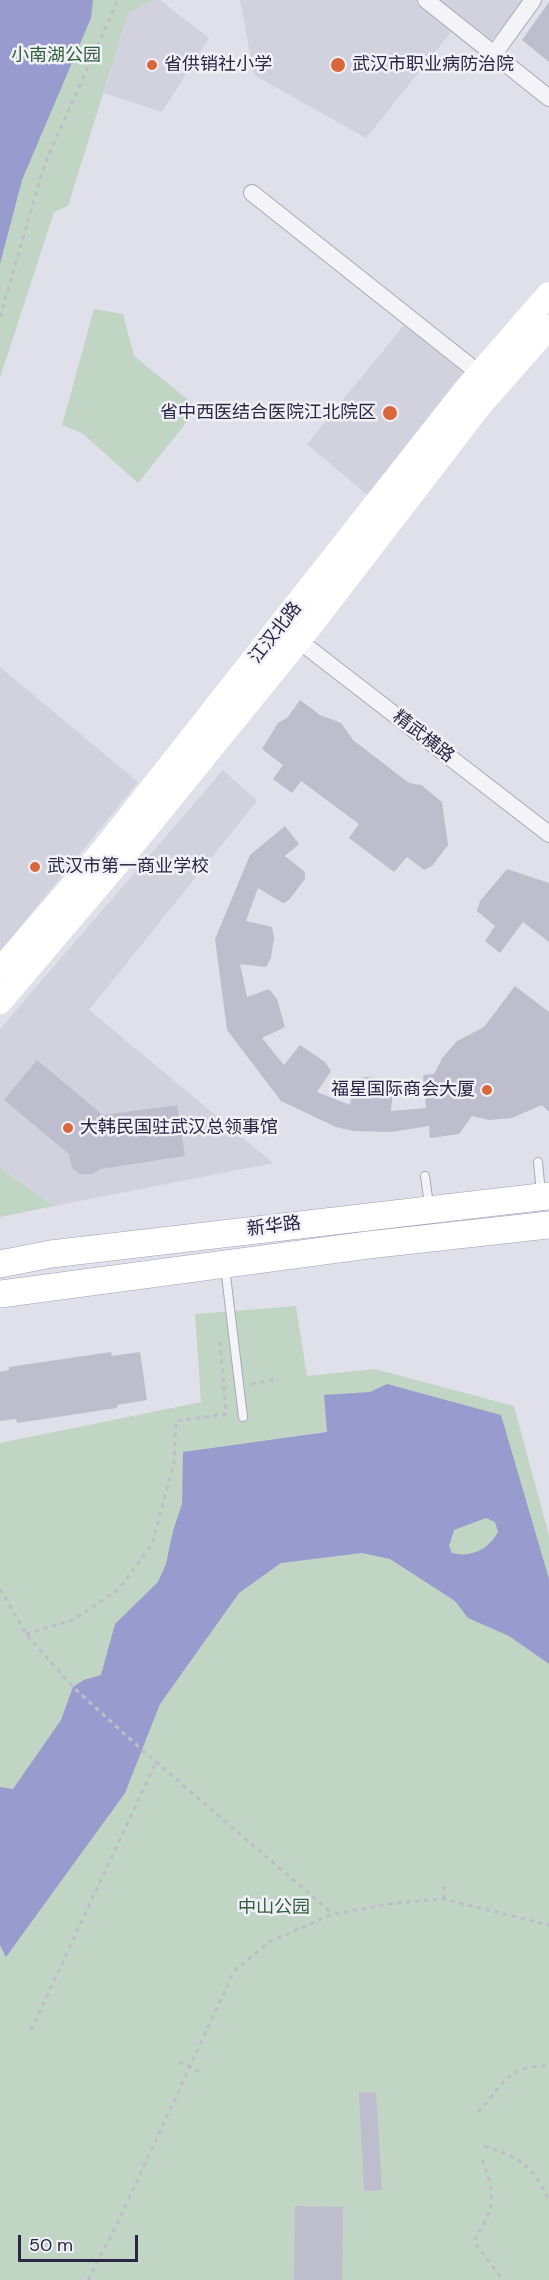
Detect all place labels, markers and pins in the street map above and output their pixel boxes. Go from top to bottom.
place label: 省供销社小学 [164,54,272,76]
place label: 武汉市职业病防治院 [352,54,514,76]
marker: 武汉市职业病防治院 [329,56,347,74]
marker: 省供销社小学 [145,58,159,72]
place label: 省中西医结合医院江北院区 [160,402,376,424]
marker: 省中西医结合医院江北院区 [381,404,399,422]
place label: 武汉市第一商业学校 [47,856,209,878]
marker: 武汉市第一商业学校 [28,860,42,874]
place label: 福星国际商会大厦 [331,1079,475,1101]
marker: 福星国际商会大厦 [480,1083,494,1097]
place label: 大韩民国驻武汉总领事馆 [80,1117,278,1139]
marker: 大韩民国驻武汉总领事馆 [61,1121,75,1135]

